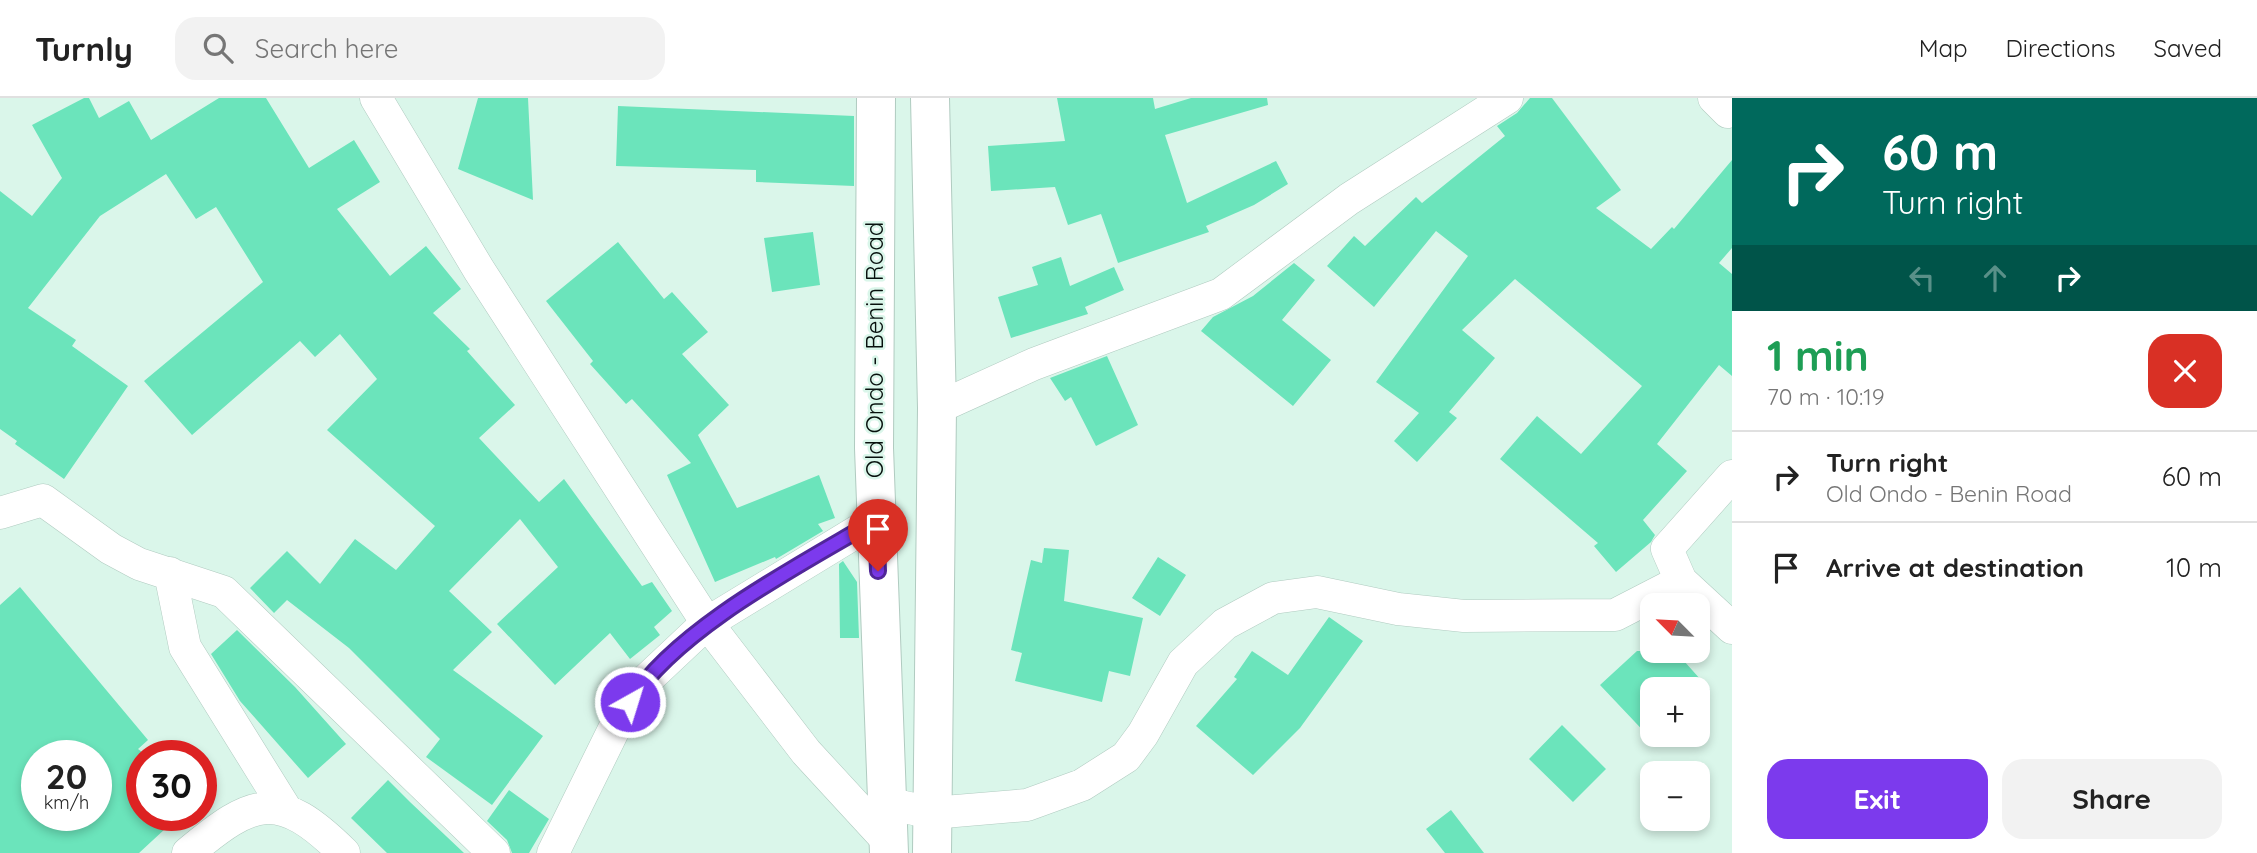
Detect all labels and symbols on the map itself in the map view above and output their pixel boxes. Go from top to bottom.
street label: Old Ondo - Benin Road [859,222,889,478]
pin [848,499,908,571]
north arrow [1640,593,1710,663]
position arrow [593,665,667,739]
speed limit sign: 30 [126,740,217,831]

